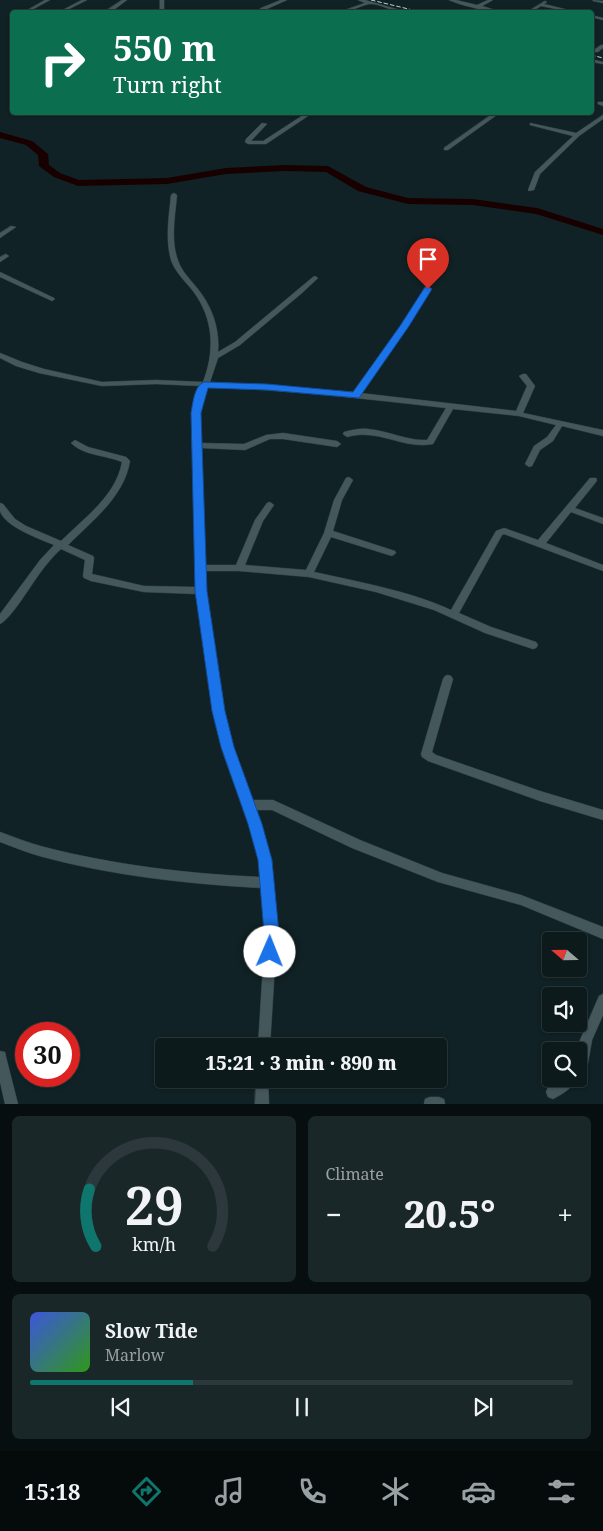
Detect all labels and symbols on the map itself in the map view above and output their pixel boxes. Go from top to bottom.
pin [407,238,449,289]
position arrow [243,925,295,977]
north arrow [542,932,588,978]
speed limit sign: 30 [15,1022,80,1087]

